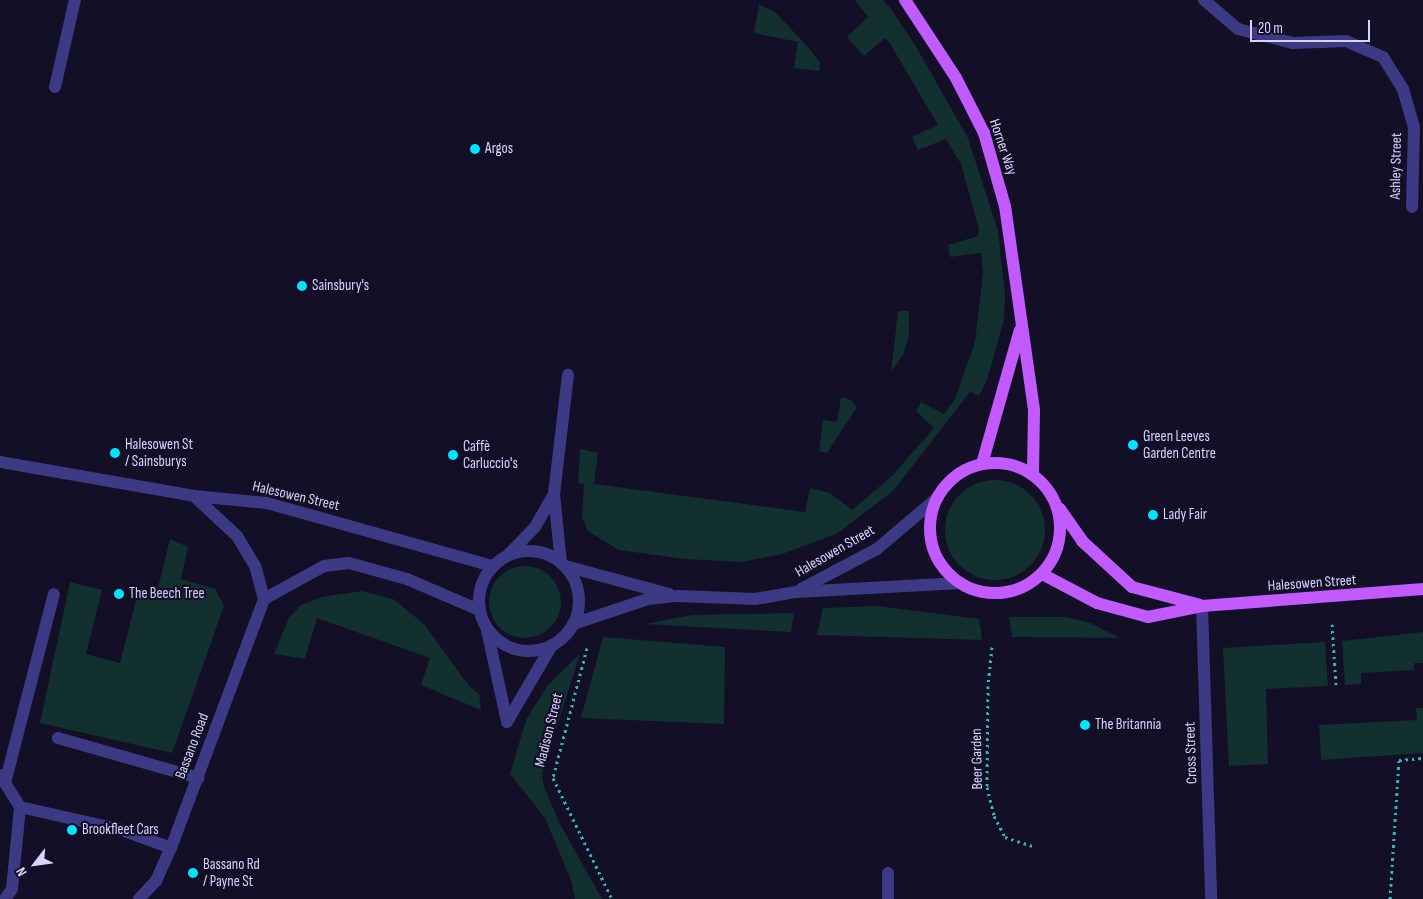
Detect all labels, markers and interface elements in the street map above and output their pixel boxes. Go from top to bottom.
scale bar [1253,10,1373,42]
text: 20 m [1258,19,1283,38]
street label: Horner Way [985,117,1021,177]
street label: Ashley Street [1386,132,1406,200]
place label: Argos [485,140,513,158]
marker: Argos [469,143,481,155]
place label: Sainsbury's [312,277,369,295]
marker: Sainsbury's [296,280,308,292]
place label: Green Leeves Garden Centre [1143,427,1216,462]
place label: Halesowen St / Sainsburys [125,435,193,470]
place label: Caffè Carluccio's [463,437,518,472]
marker: Green Leeves Garden Centre [1127,439,1139,451]
marker: Halesowen St / Sainsburys [109,447,121,459]
marker: Caffè Carluccio's [447,449,459,461]
street label: Halesowen Street [251,477,341,515]
place label: Lady Fair [1163,506,1207,524]
marker: Lady Fair [1147,509,1159,521]
street label: Halesowen Street [792,521,878,581]
street label: Halesowen Street [1267,571,1357,595]
place label: The Beech Tree [129,585,204,603]
marker: The Beech Tree [113,588,125,600]
street label: Madison Street [531,691,567,769]
street label: Bassano Road [171,711,213,781]
place label: The Britannia [1095,716,1161,734]
marker: The Britannia [1079,719,1091,731]
street label: Cross Street [1181,722,1201,784]
street label: Beer Garden [967,728,987,790]
place label: Brookfleet Cars [82,821,159,839]
marker: Brookfleet Cars [66,824,78,836]
north arrow [10,839,60,889]
place label: Bassano Rd / Payne St [203,855,260,890]
text: N [12,864,31,879]
marker: Bassano Rd / Payne St [187,867,199,879]

